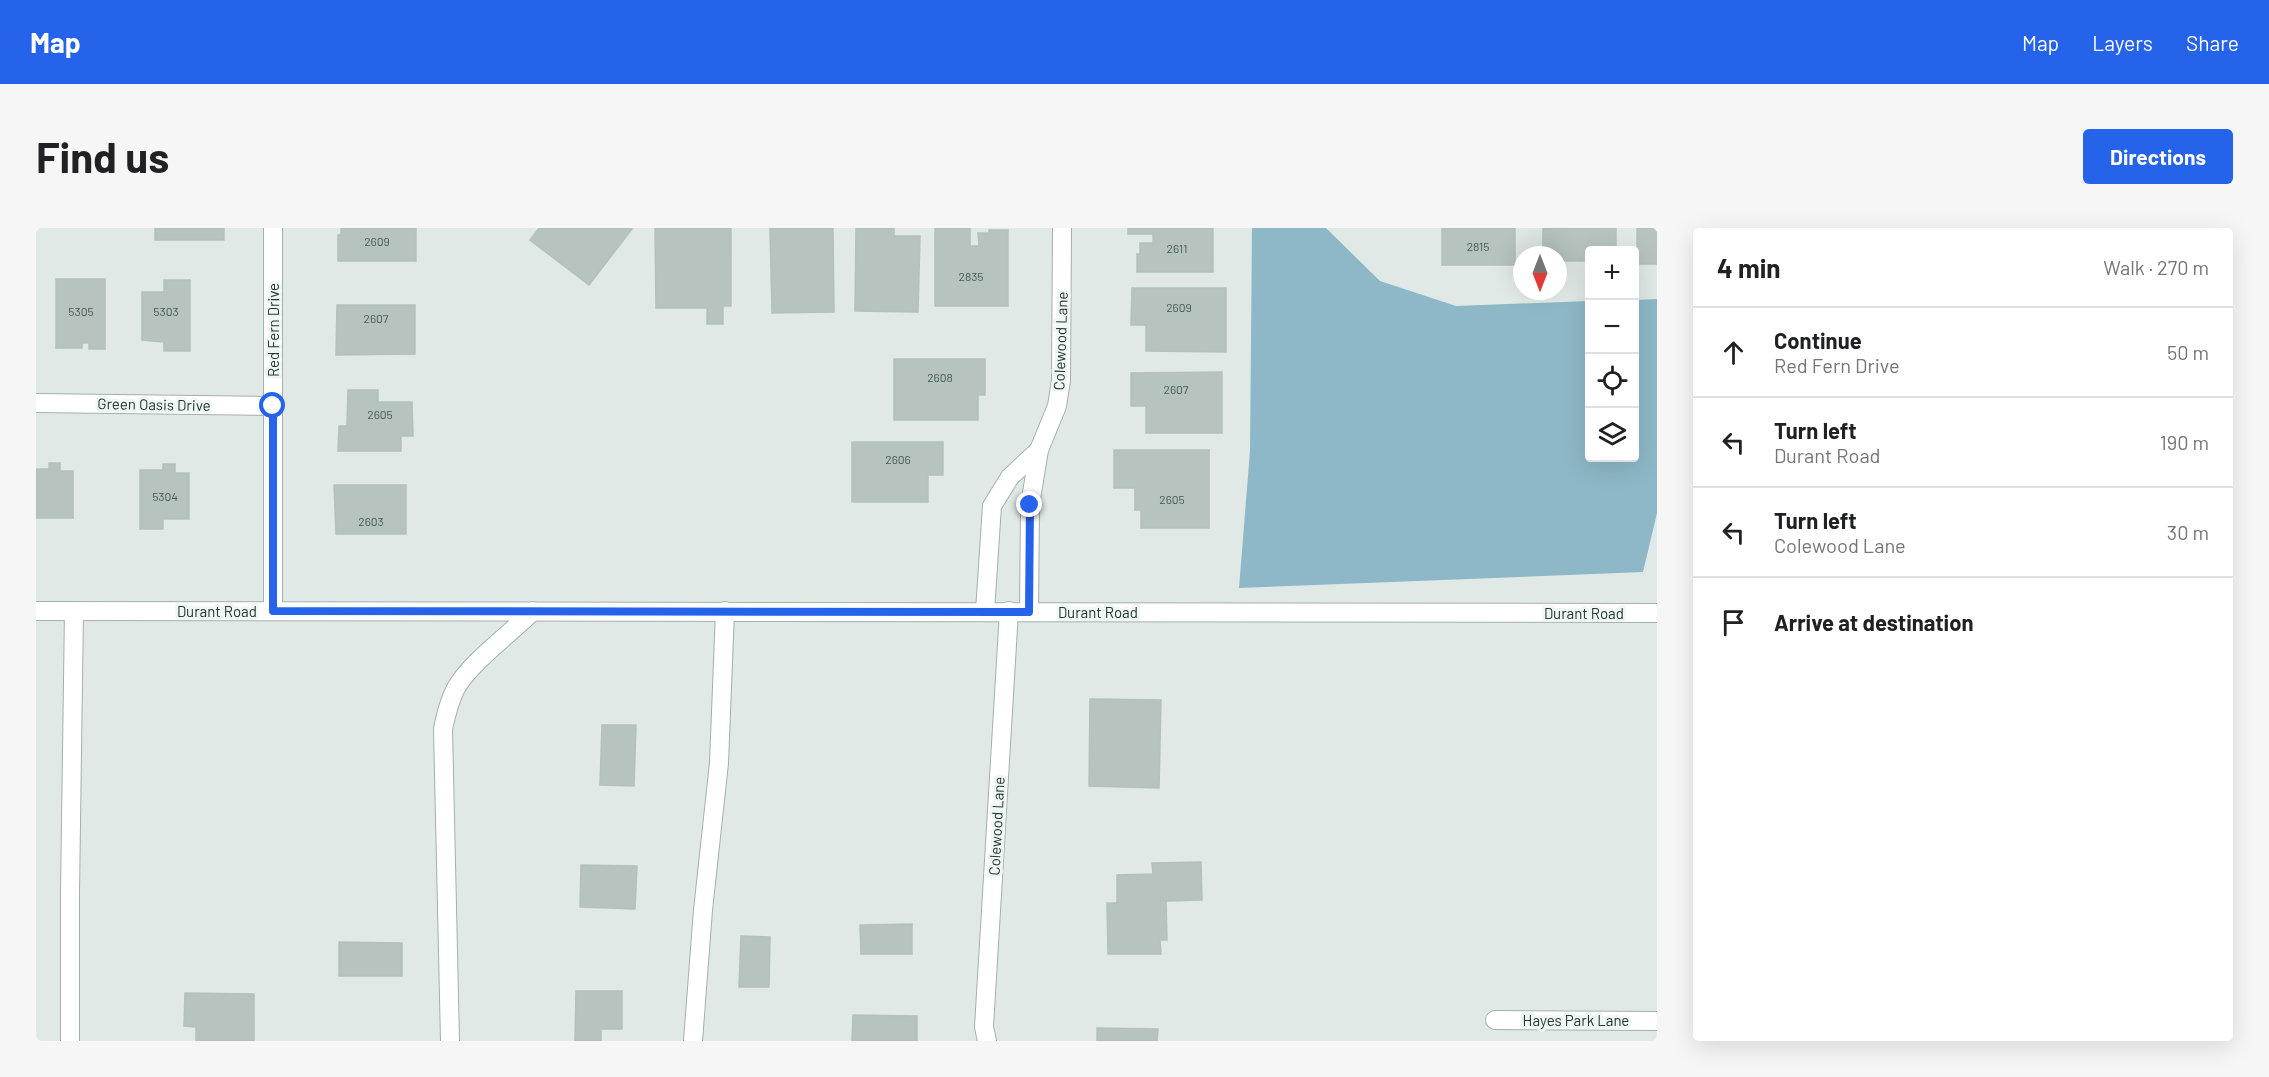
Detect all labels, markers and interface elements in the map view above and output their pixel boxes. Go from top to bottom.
text: Map [30,25,81,59]
text: Map [2022,30,2059,55]
text: Layers [2092,30,2153,55]
text: Share [2186,30,2239,55]
button: Directions [2083,129,2233,184]
text: Find us [36,131,169,181]
house number: 2609 [364,234,390,248]
house number: 2815 [1467,239,1489,253]
house number: 2611 [1167,241,1187,255]
north arrow [1513,246,1567,300]
map controls [1585,246,1639,462]
button: + [1585,246,1639,300]
text: 4 min [1717,252,1781,283]
text: Walk · 270 m [2103,255,2209,279]
house number: 2835 [958,269,984,283]
street label: Red Fern Drive [264,283,282,377]
street label: Colewood Lane [1049,291,1071,391]
house number: 2609 [1166,300,1192,314]
button: − [1585,300,1639,354]
house number: 5305 [68,304,94,318]
house number: 5303 [153,304,179,318]
house number: 2607 [363,311,389,325]
text: Continue [1774,327,1862,353]
icon: ahead [1717,336,1750,369]
text: 50 m [2167,340,2209,364]
text: Red Fern Drive [1774,353,1900,377]
button: locate [1585,354,1639,408]
house number: 2608 [927,370,953,384]
house number: 2607 [1163,382,1189,396]
route start [259,392,285,418]
street label: Green Oasis Drive [97,394,211,414]
house number: 2605 [367,407,393,421]
button: layers [1585,408,1639,462]
text: Turn left [1774,417,1857,443]
icon: left [1717,426,1750,459]
text: 190 m [2160,430,2209,454]
text: Durant Road [1774,443,1881,467]
house number: 2606 [885,452,911,466]
house number: 5304 [152,489,178,503]
route end [1016,491,1042,517]
house number: 2605 [1159,492,1185,506]
text: Turn left [1774,507,1857,533]
house number: 2603 [358,514,384,528]
icon: left [1717,516,1750,549]
text: 30 m [2167,520,2209,544]
text: Colewood Lane [1774,533,1906,557]
street label: Durant Road [177,602,257,620]
street label: Durant Road [1058,603,1138,621]
street label: Durant Road [1544,604,1624,622]
icon: arrive [1717,606,1750,639]
text: Arrive at destination [1774,609,1973,635]
street label: Colewood Lane [984,776,1008,876]
street label: Hayes Park Lane [1523,1011,1629,1029]

